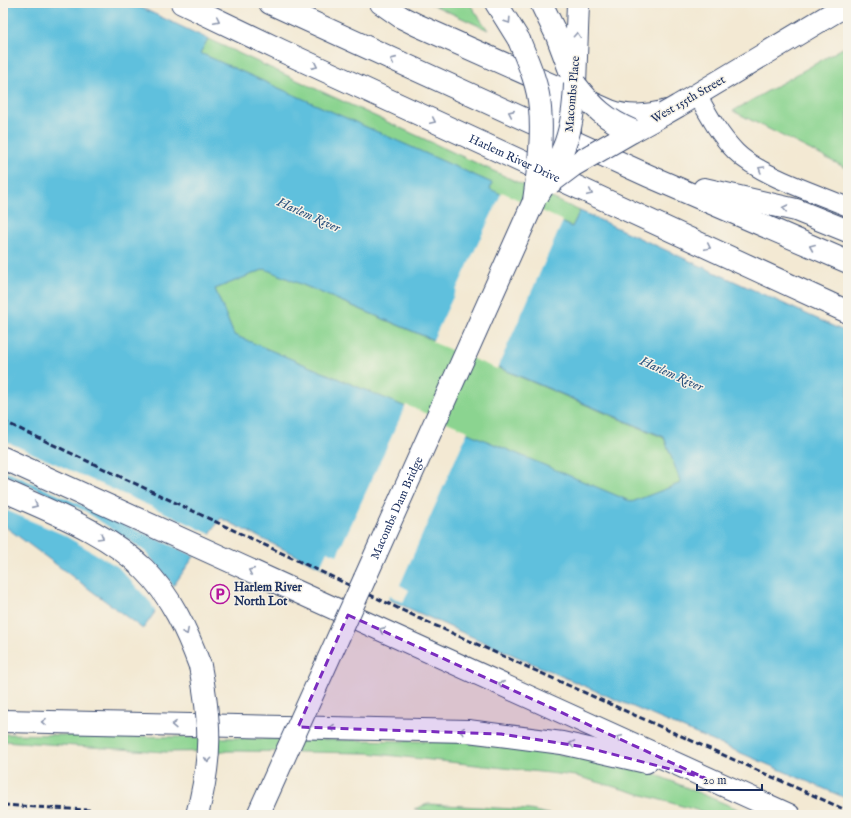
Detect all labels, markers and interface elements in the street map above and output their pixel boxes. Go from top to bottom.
one-way arrow [212,15,220,23]
one-way arrow [504,17,511,24]
one-way arrow [573,32,582,38]
street label: Macombs Place [562,55,583,133]
one-way arrow [390,56,397,64]
one-way arrow [311,61,319,69]
street label: West 155th Street [648,72,728,127]
one-way arrow [508,110,515,118]
one-way arrow [429,116,437,124]
street label: Harlem River Drive [466,131,563,186]
one-way arrow [758,166,765,174]
one-way arrow [585,188,593,196]
water label: Harlem River [273,193,343,237]
one-way arrow [782,204,788,212]
one-way arrow [703,242,711,250]
one-way arrow [809,244,817,252]
water label: Harlem River [636,352,706,396]
street label: Macombs Dam Bridge [367,454,427,562]
one-way arrow [31,500,38,508]
one-way arrow [97,532,104,540]
one-way arrow [248,568,256,576]
place label: Harlem River North Lot [233,580,303,609]
parking icon: Harlem River North Lot [209,583,231,605]
one-way arrow [379,627,387,635]
one-way arrow [181,628,189,636]
one-way arrow [497,681,505,689]
one-way arrow [41,718,47,726]
one-way arrow [171,721,177,729]
one-way arrow [329,724,335,732]
one-way arrow [459,727,465,735]
one-way arrow [616,735,623,743]
one-way arrow [569,741,575,749]
one-way arrow [204,757,213,763]
scale bar [697,766,762,792]
text: 20 m [703,773,726,788]

